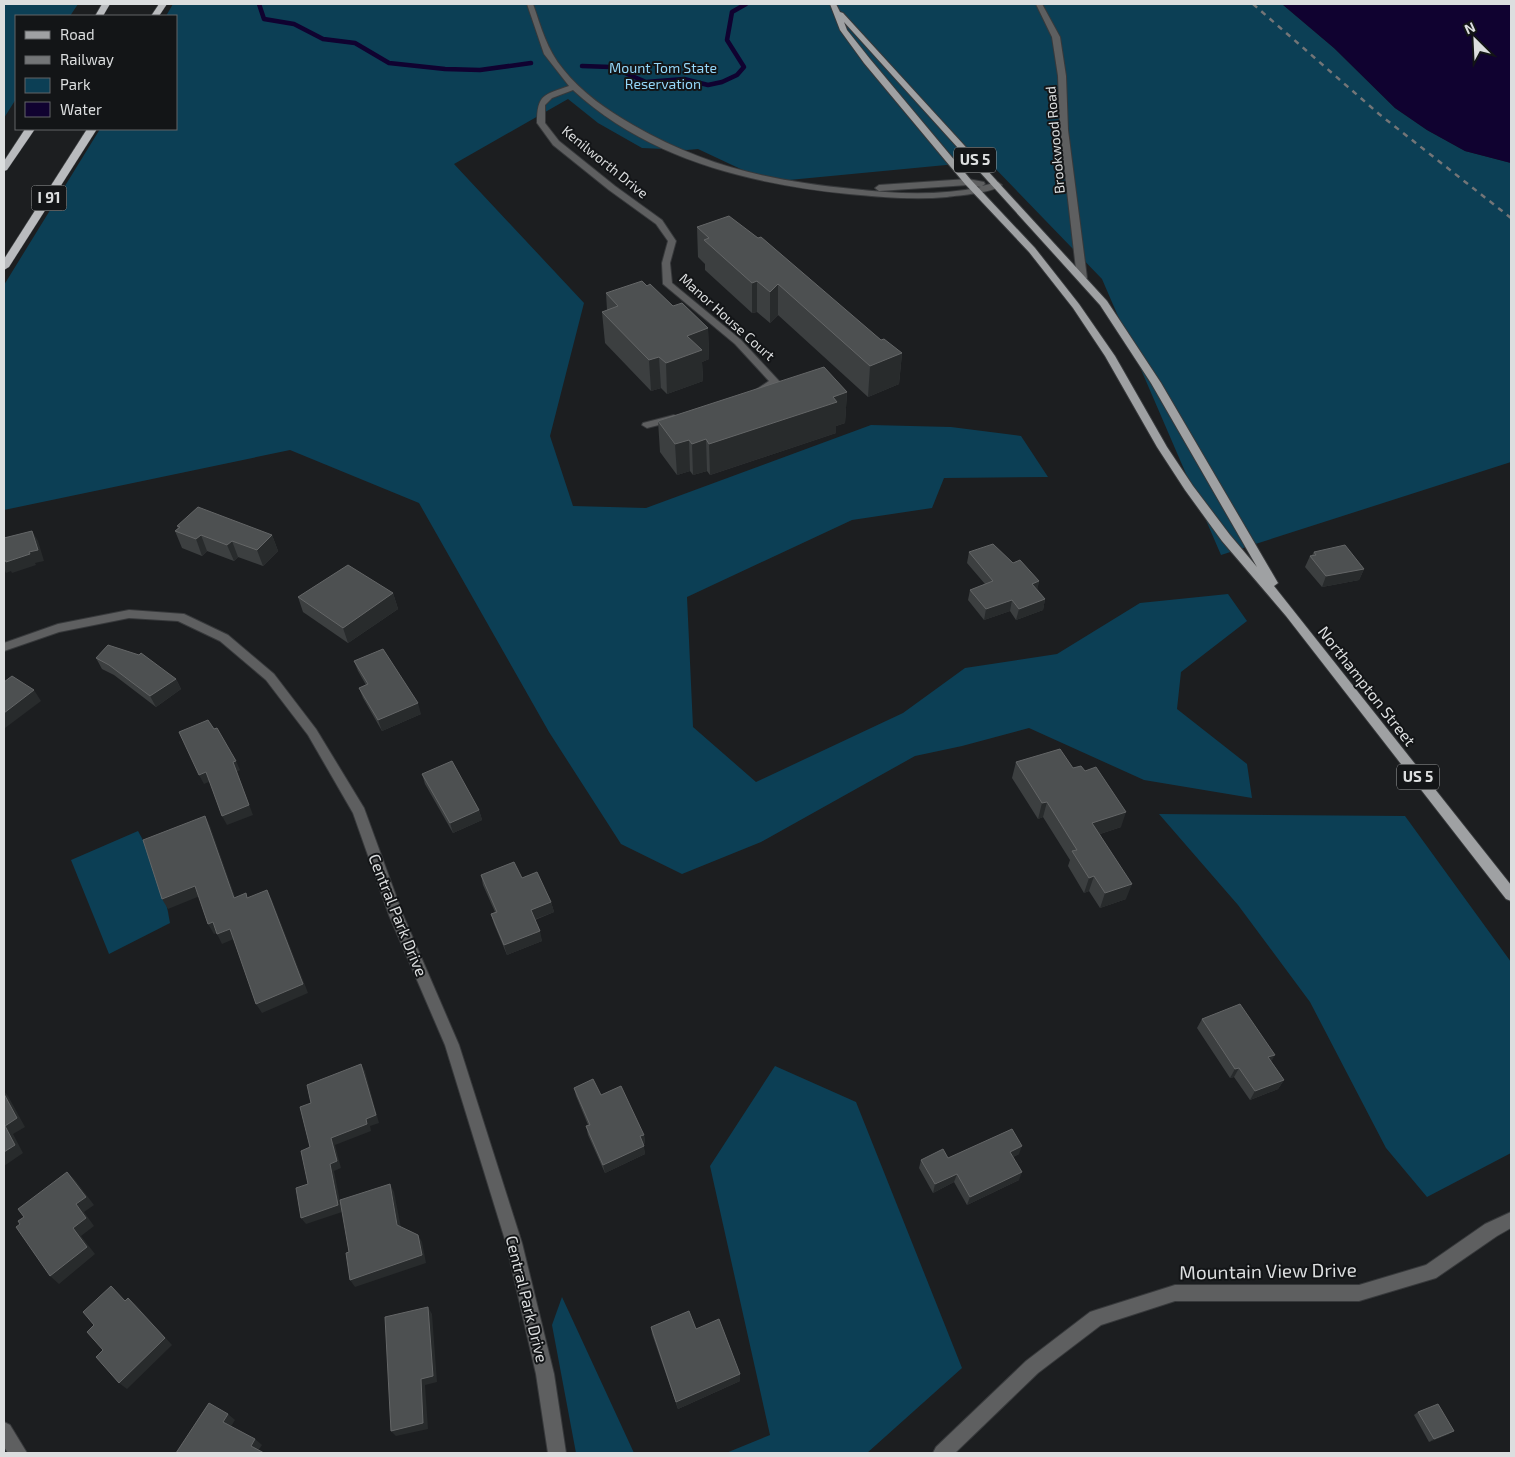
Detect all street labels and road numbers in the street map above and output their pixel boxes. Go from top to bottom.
street label: Brookwood Road [1041,86,1068,195]
street label: Kenilworth Drive [559,122,652,202]
road number: US 5 [954,148,996,172]
road number: I 91 [32,186,66,210]
street label: Manor House Court [676,269,778,364]
street label: Northampton Street [1315,622,1420,749]
road number: US 5 [1397,764,1439,790]
street label: Central Park Drive [365,851,432,979]
street label: Central Park Drive [503,1233,552,1364]
street label: Mountain View Drive [1179,1257,1357,1284]

